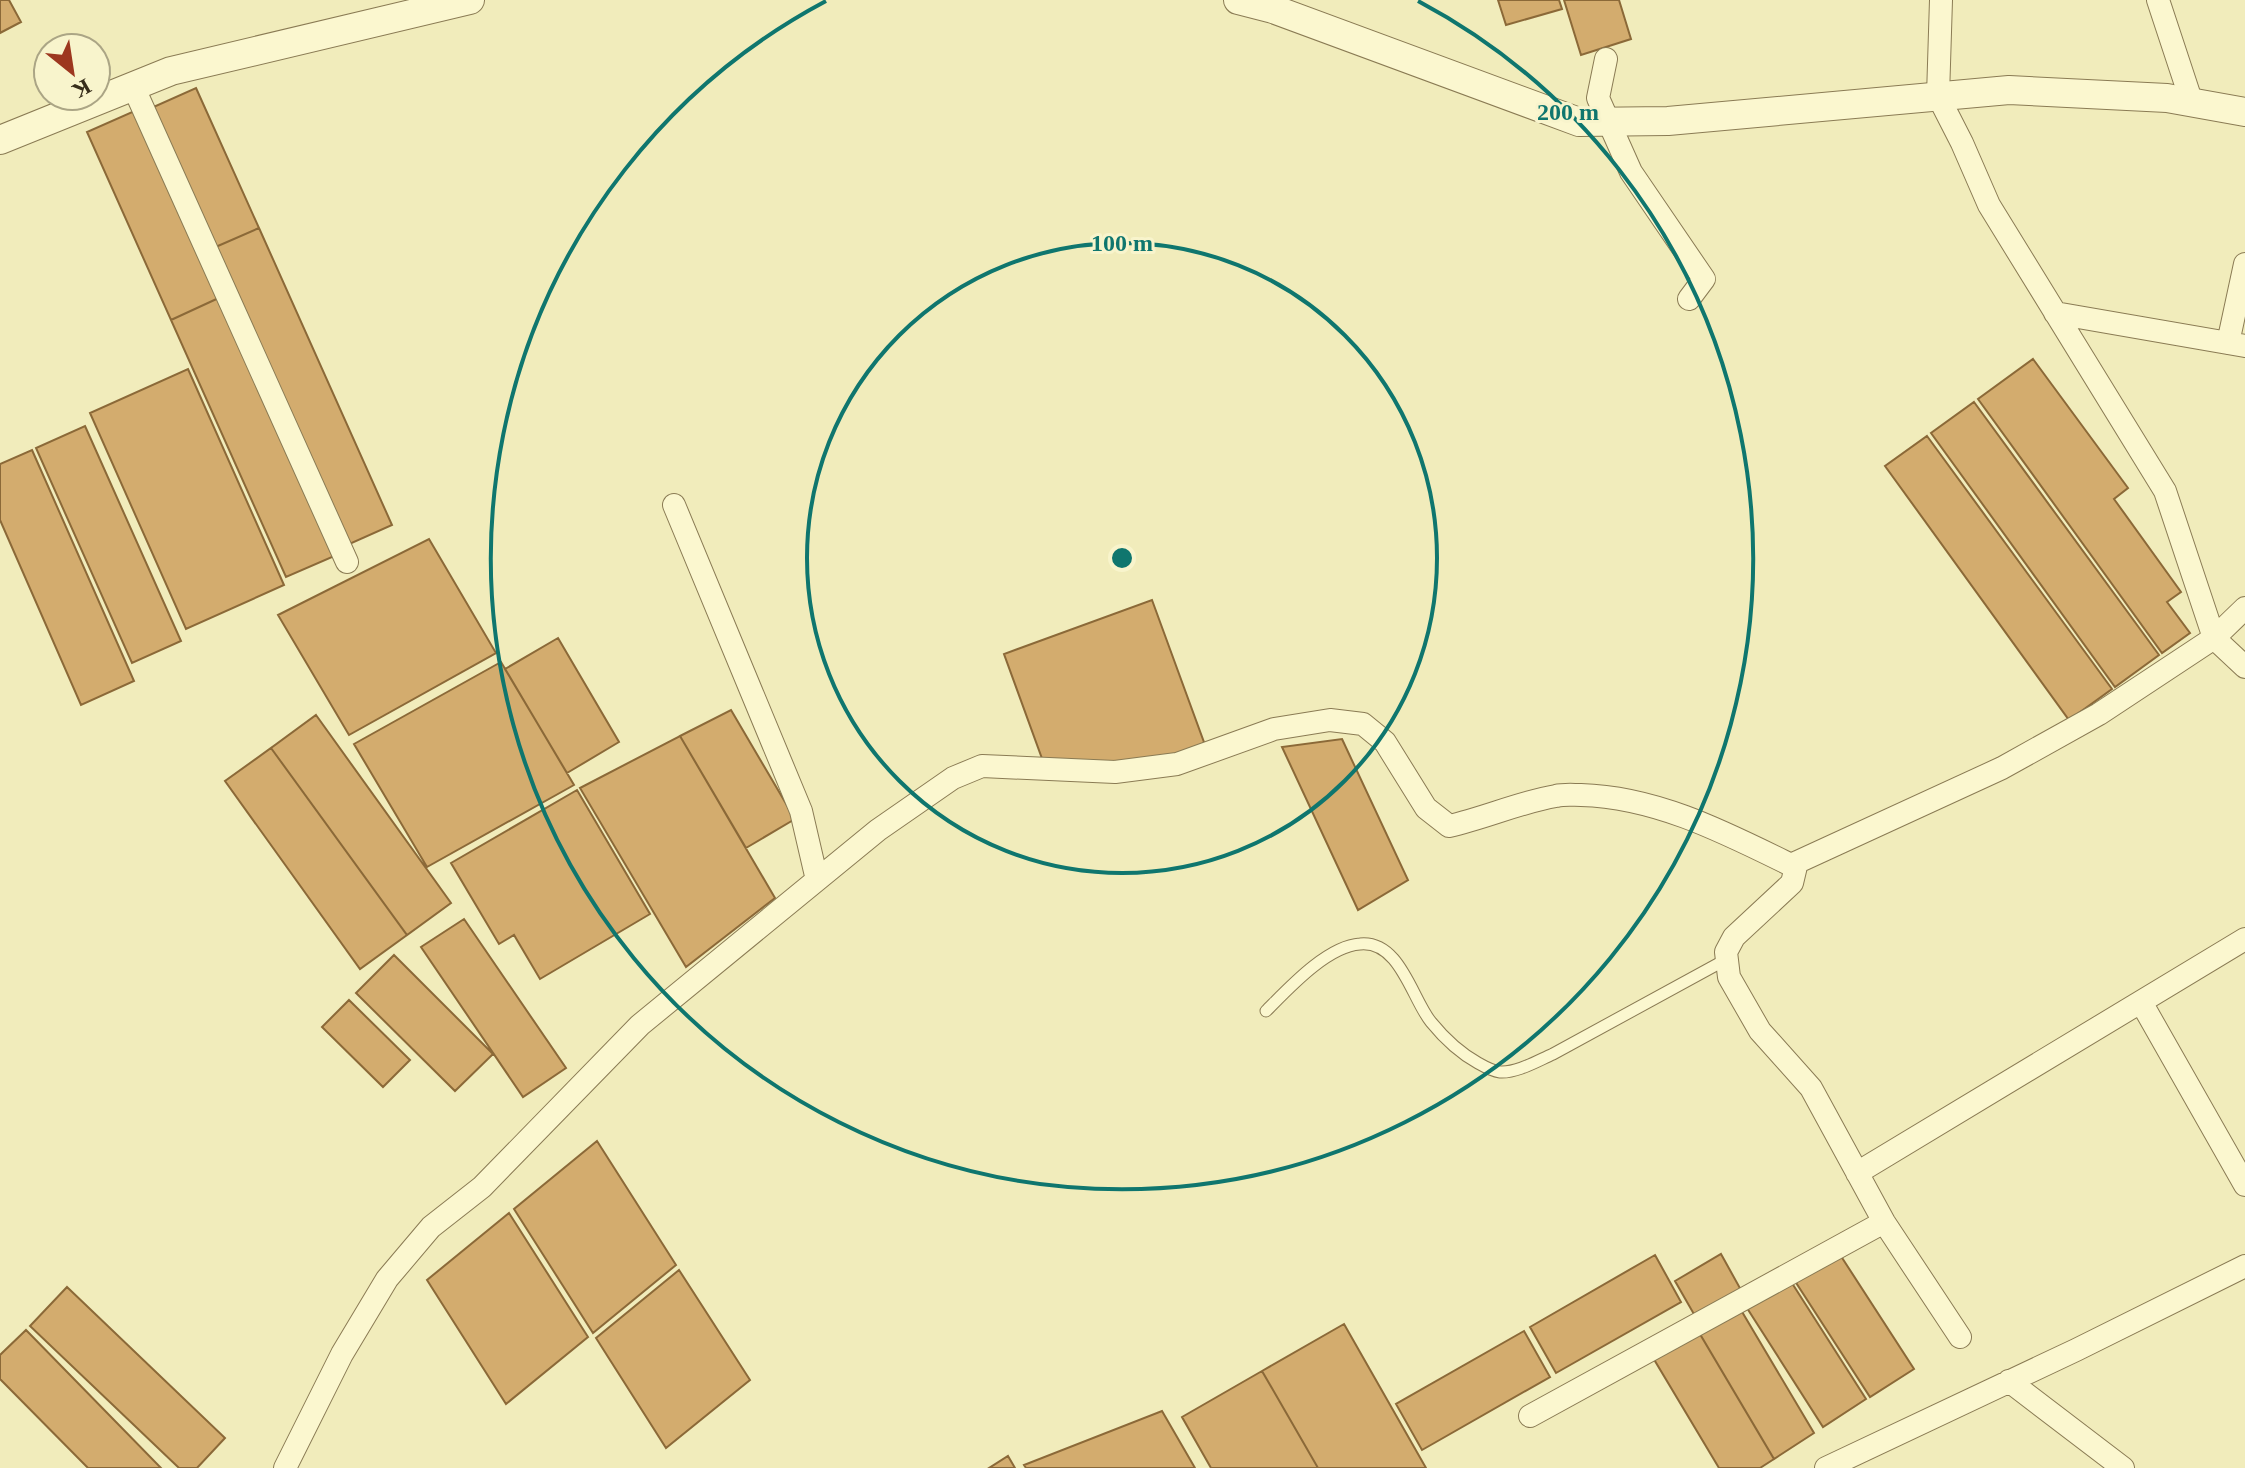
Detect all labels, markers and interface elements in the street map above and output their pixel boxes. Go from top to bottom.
north arrow [32,32,112,112]
text: K [68,74,95,104]
text: 200 m [1537,99,1599,125]
text: 100 m [1091,230,1153,256]
centre of rings [1108,544,1136,572]

